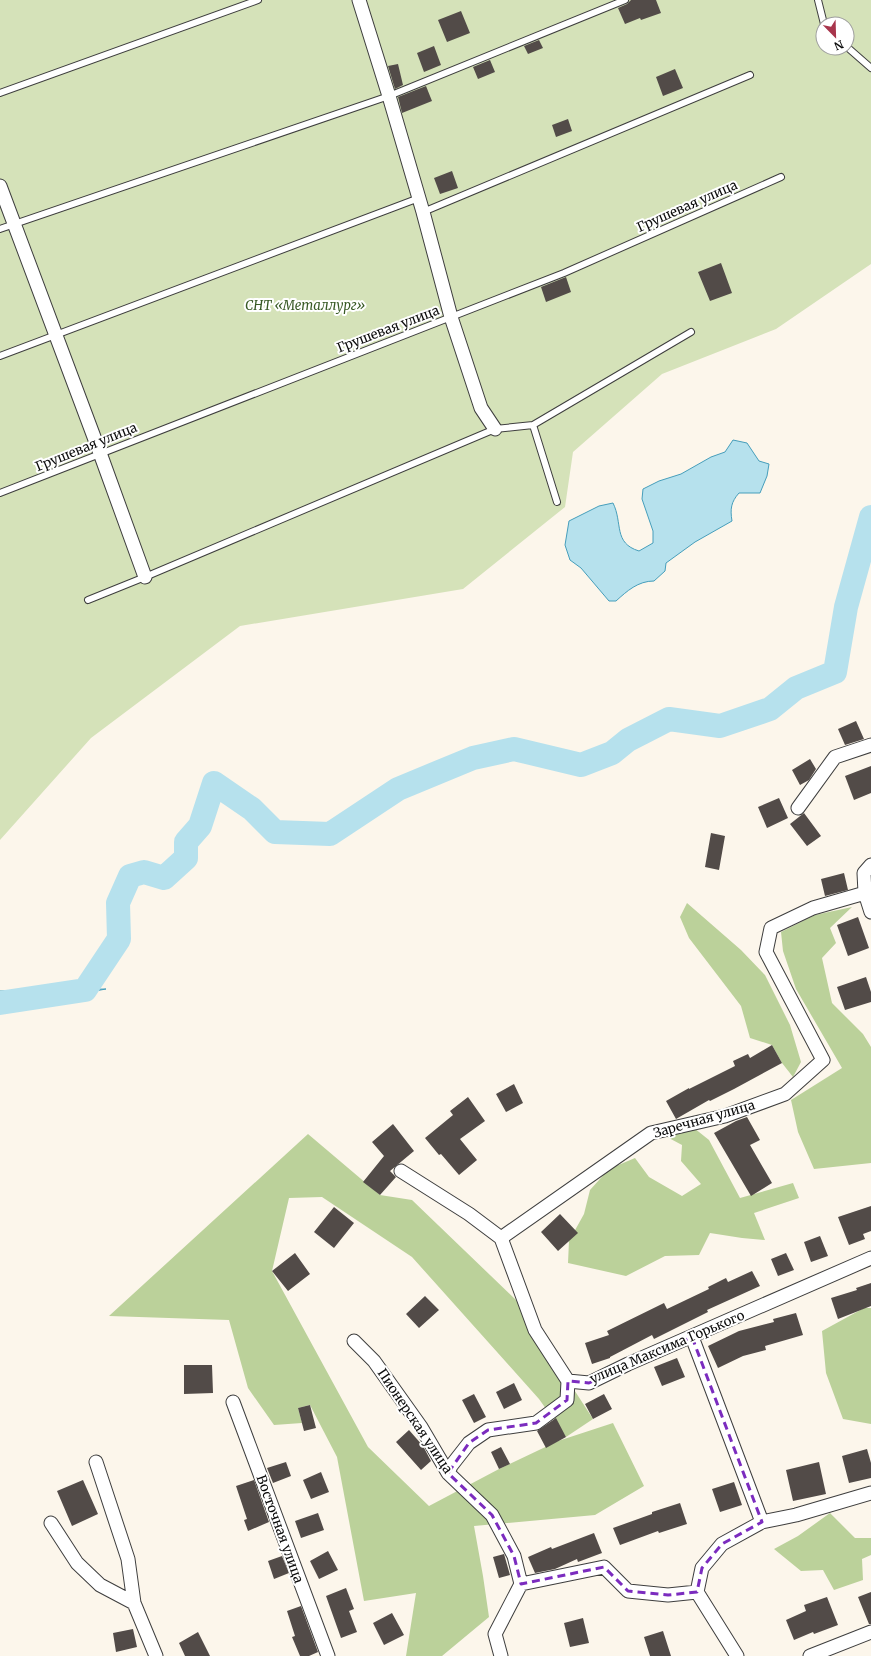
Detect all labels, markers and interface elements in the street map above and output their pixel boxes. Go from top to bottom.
north arrow [815,16,855,56]
text: N [832,37,846,53]
street label: Грушевая улица [634,176,740,236]
park label: СНТ «Металлург» [245,297,365,314]
street label: Грушевая улица [334,302,442,356]
street label: Грушевая улица [33,419,139,475]
street label: Заречная улица [651,1096,757,1142]
street label: улица Максима Горького [587,1307,747,1387]
street label: Пионерская улица [374,1365,456,1477]
street label: Восточная улица [253,1473,307,1585]

